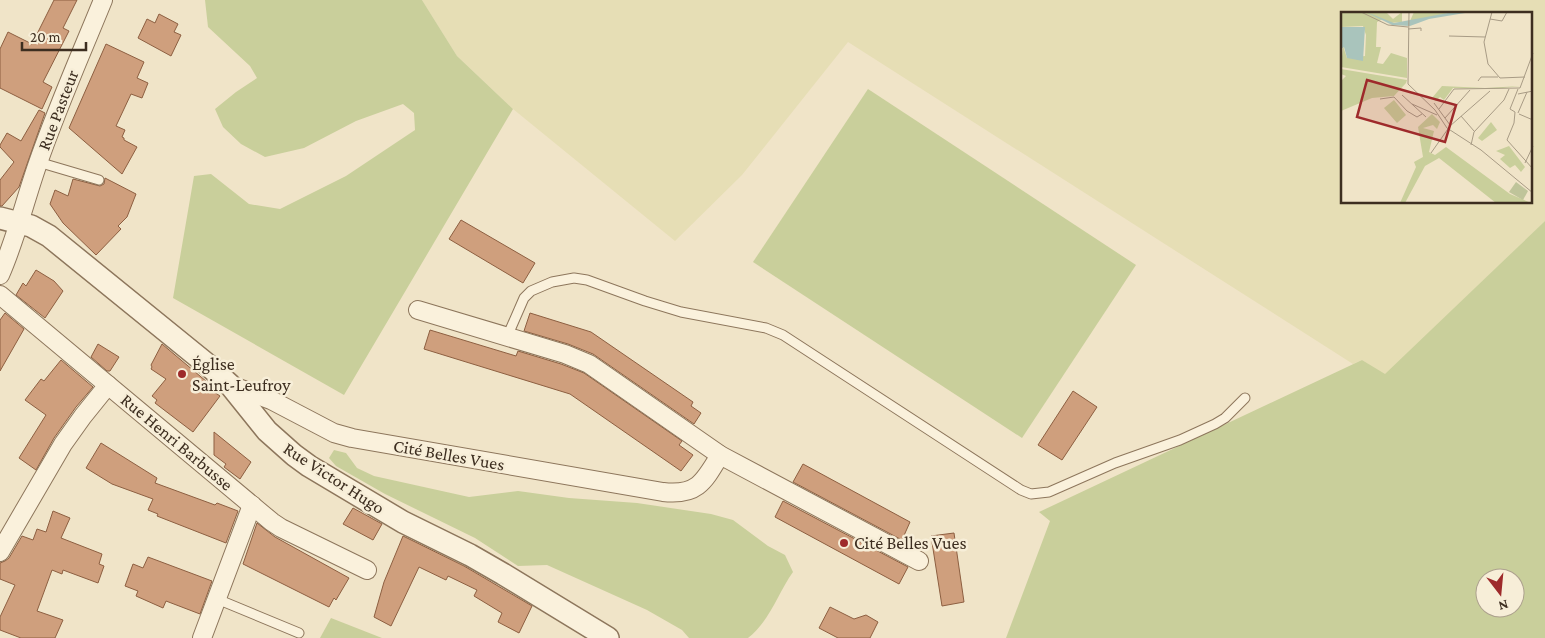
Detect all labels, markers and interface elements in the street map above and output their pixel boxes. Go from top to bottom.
inset map [1341,12,1532,204]
scale bar [22,20,86,52]
text: 20 m [30,29,61,45]
street label: Rue Pasteur [34,66,83,153]
place label: Église Saint-Leufroy [192,354,291,395]
marker: Église Saint-Leufroy [176,368,188,380]
street label: Rue Henri Barbusse [117,389,237,495]
street label: Cité Belles Vues [392,435,506,475]
street label: Rue Victor Hugo [280,438,388,518]
place label: Cité Belles Vues [854,533,967,553]
marker: Cité Belles Vues [838,537,850,549]
north arrow [1475,568,1525,618]
text: N [1496,596,1510,615]

